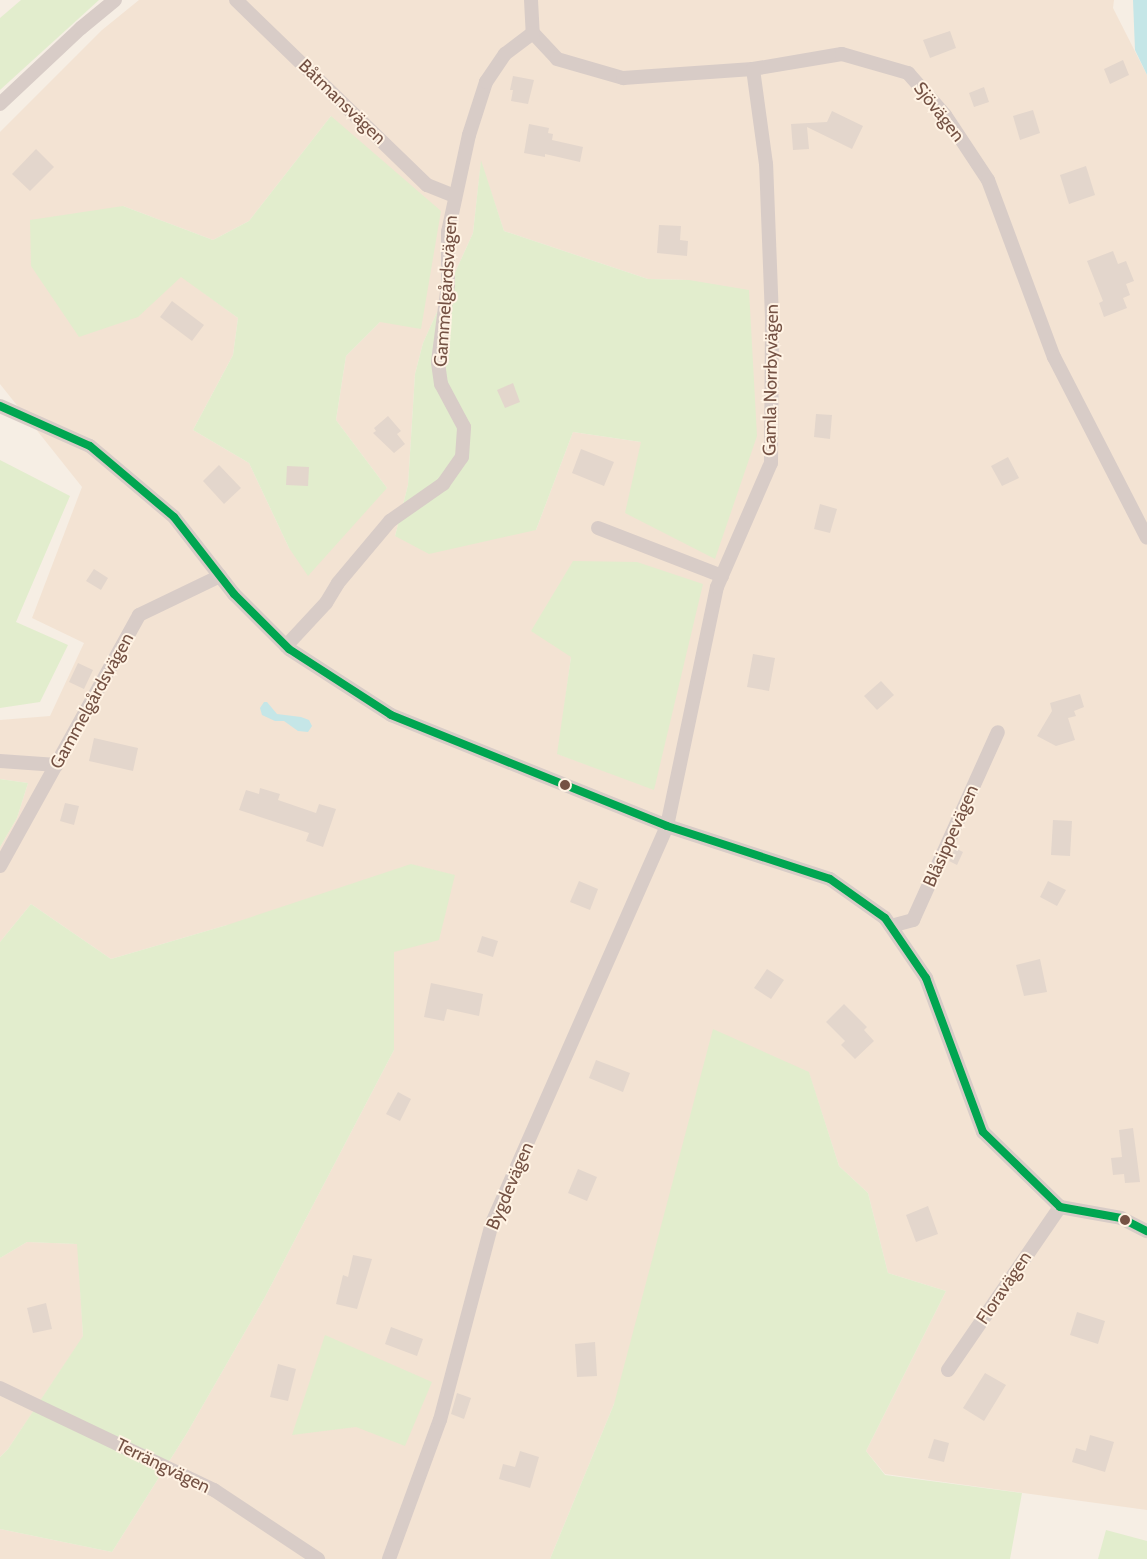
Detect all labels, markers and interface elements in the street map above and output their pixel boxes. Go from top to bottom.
street label: Båtmansvägen [294,55,390,149]
street label: Sjövägen [909,78,969,146]
street label: Gammelgårdsvägen [430,214,462,368]
street label: Gamla Norrbyvägen [759,304,783,456]
street label: Gammelgårdsvägen [46,629,138,773]
unlabelled marker [560,780,570,790]
street label: Blåsippevägen [919,782,983,890]
street label: Bygdevägen [482,1139,538,1233]
unlabelled marker [1120,1215,1130,1225]
street label: Floravägen [972,1248,1036,1328]
street label: Terrängvägen [112,1434,214,1498]

